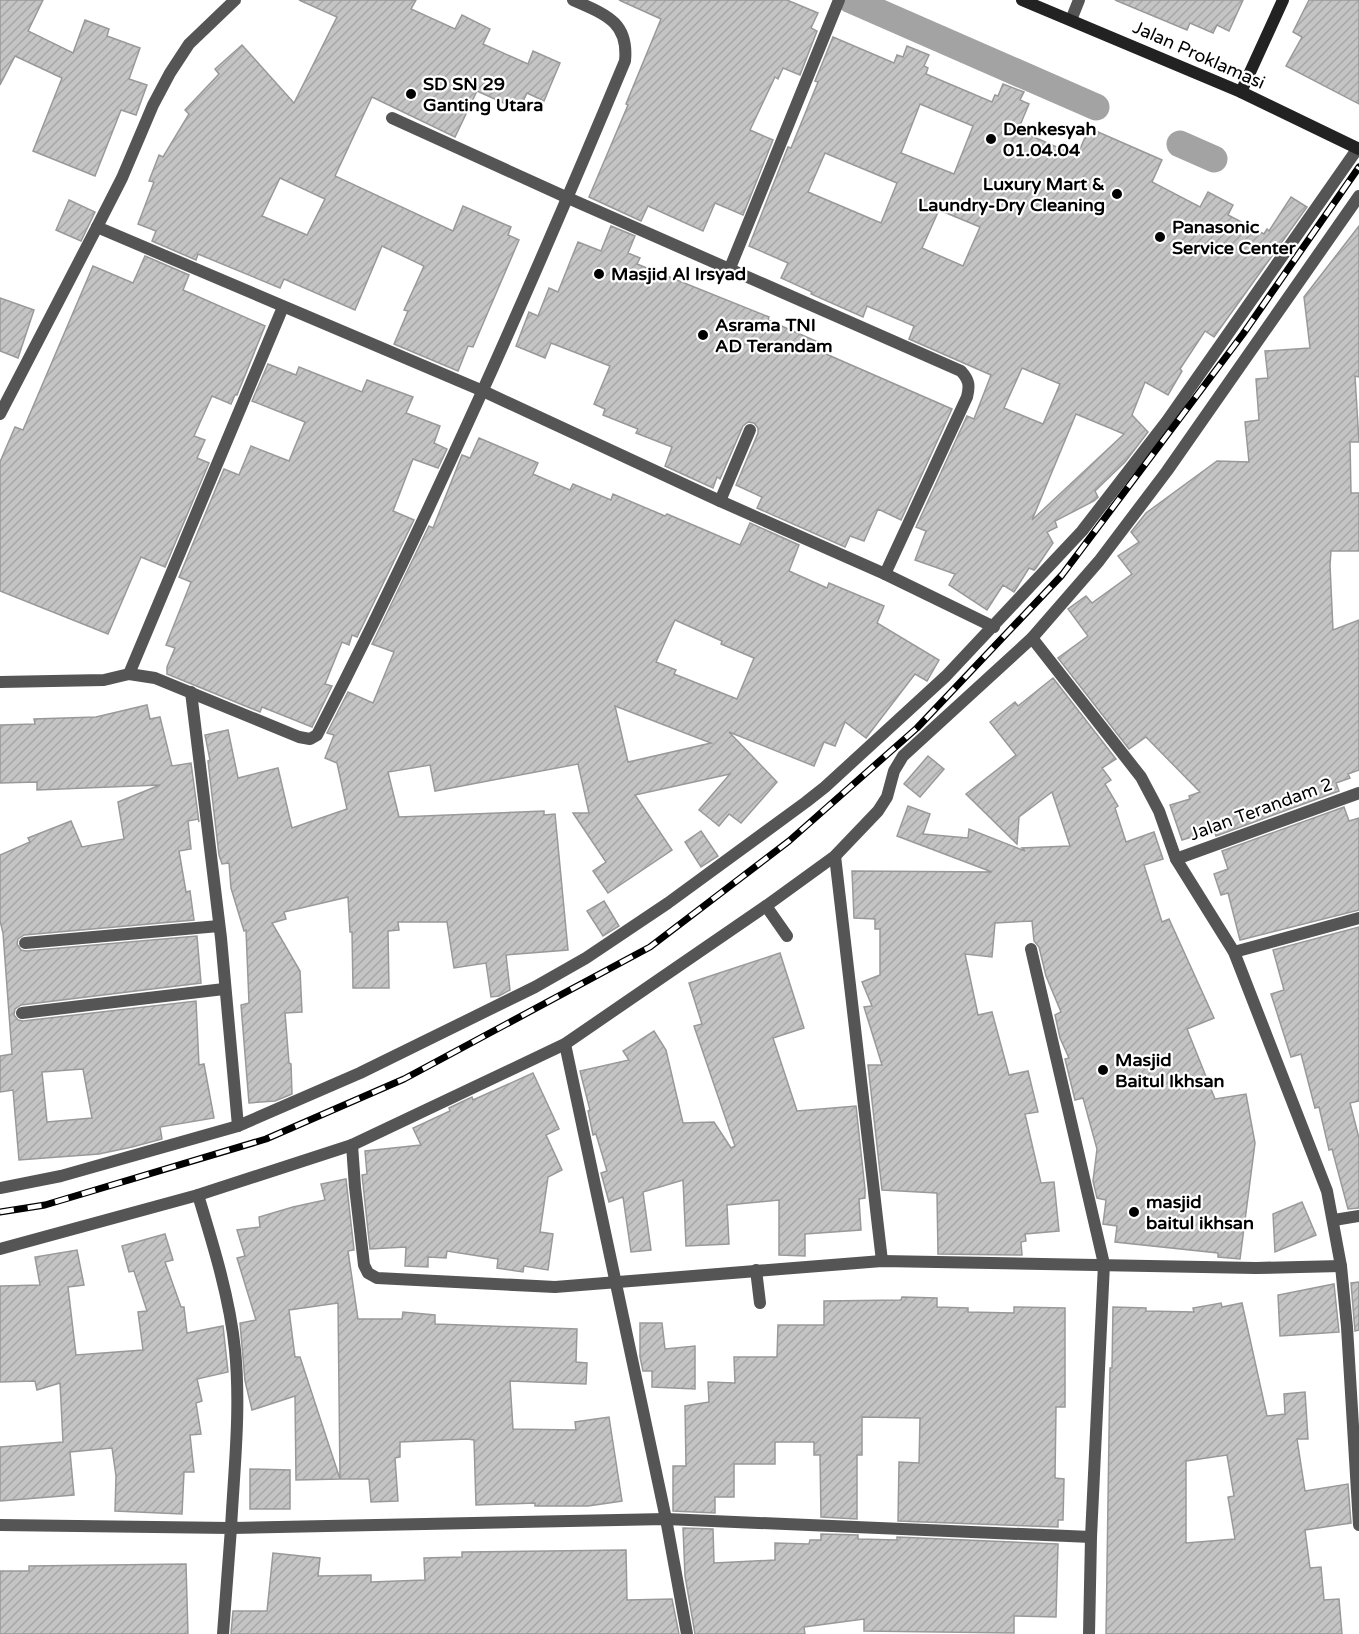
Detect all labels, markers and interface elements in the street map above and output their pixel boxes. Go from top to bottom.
street label: Jalan Proklamasi [1129,16,1269,94]
place label: SD SN 29 Ganting Utara [423,73,543,116]
marker: SD SN 29 Ganting Utara [404,87,418,101]
place label: Denkesyah 01.04.04 [1003,118,1096,161]
marker: Denkesyah 01.04.04 [984,132,998,146]
place label: Luxury Mart & Laundry-Dry Cleaning [918,173,1105,216]
marker: Luxury Mart & Laundry-Dry Cleaning [1110,187,1124,201]
place label: Panasonic Service Center [1172,216,1297,259]
marker: Panasonic Service Center [1153,230,1167,244]
place label: Masjid Al Irsyad [611,263,746,285]
marker: Masjid Al Irsyad [592,267,606,281]
place label: Asrama TNI AD Terandam [715,314,833,357]
marker: Asrama TNI AD Terandam [696,328,710,342]
street label: Jalan Terandam 2 [1186,773,1336,845]
place label: Masjid Baitul Ikhsan [1115,1049,1225,1092]
marker: Masjid Baitul Ikhsan [1096,1063,1110,1077]
place label: masjid baitul ikhsan [1146,1191,1254,1234]
marker: masjid baitul ikhsan [1127,1205,1141,1219]

